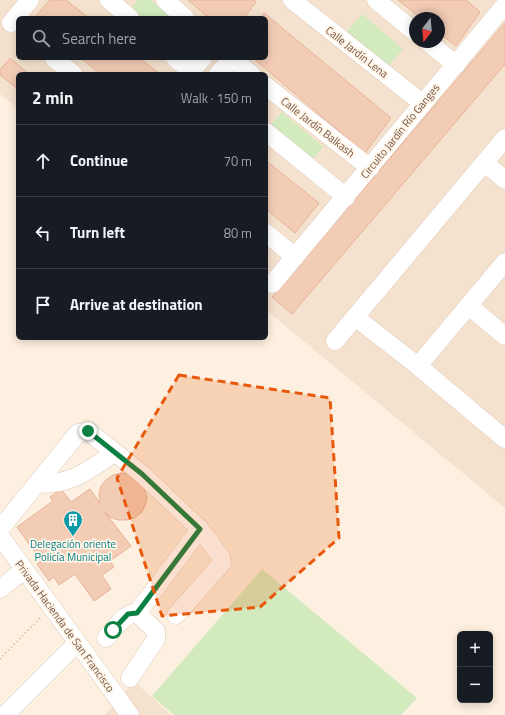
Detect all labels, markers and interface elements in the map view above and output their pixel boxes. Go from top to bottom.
north arrow [409,12,445,48]
search box [16,16,268,60]
street label: Calle Jardín Lena [322,22,392,82]
icon: search [30,27,52,49]
text: Search here [62,27,136,50]
street label: Circuito Jardín Río Ganges [357,80,443,182]
text: 2 min [32,85,73,111]
text: Walk · 150 m [181,88,252,108]
street label: Calle Jardín Balkash [278,93,358,161]
text: Continue [70,149,128,172]
icon: ahead [32,150,54,172]
text: 70 m [224,151,252,171]
text: Turn left [70,221,125,244]
icon: left [32,222,54,244]
text: 80 m [224,223,252,243]
text: Arrive at destination [70,293,203,316]
icon: arrive [32,294,54,316]
route end [79,422,97,440]
building icon: Delegación oriente Policía Municipal [62,509,84,537]
place label: Delegación oriente Policía Municipal [30,536,117,565]
street label: Privada Hacienda de San Francisco [12,557,119,695]
route start [104,621,122,639]
map controls [457,631,493,703]
button: + [457,631,493,667]
button: − [457,667,493,703]

